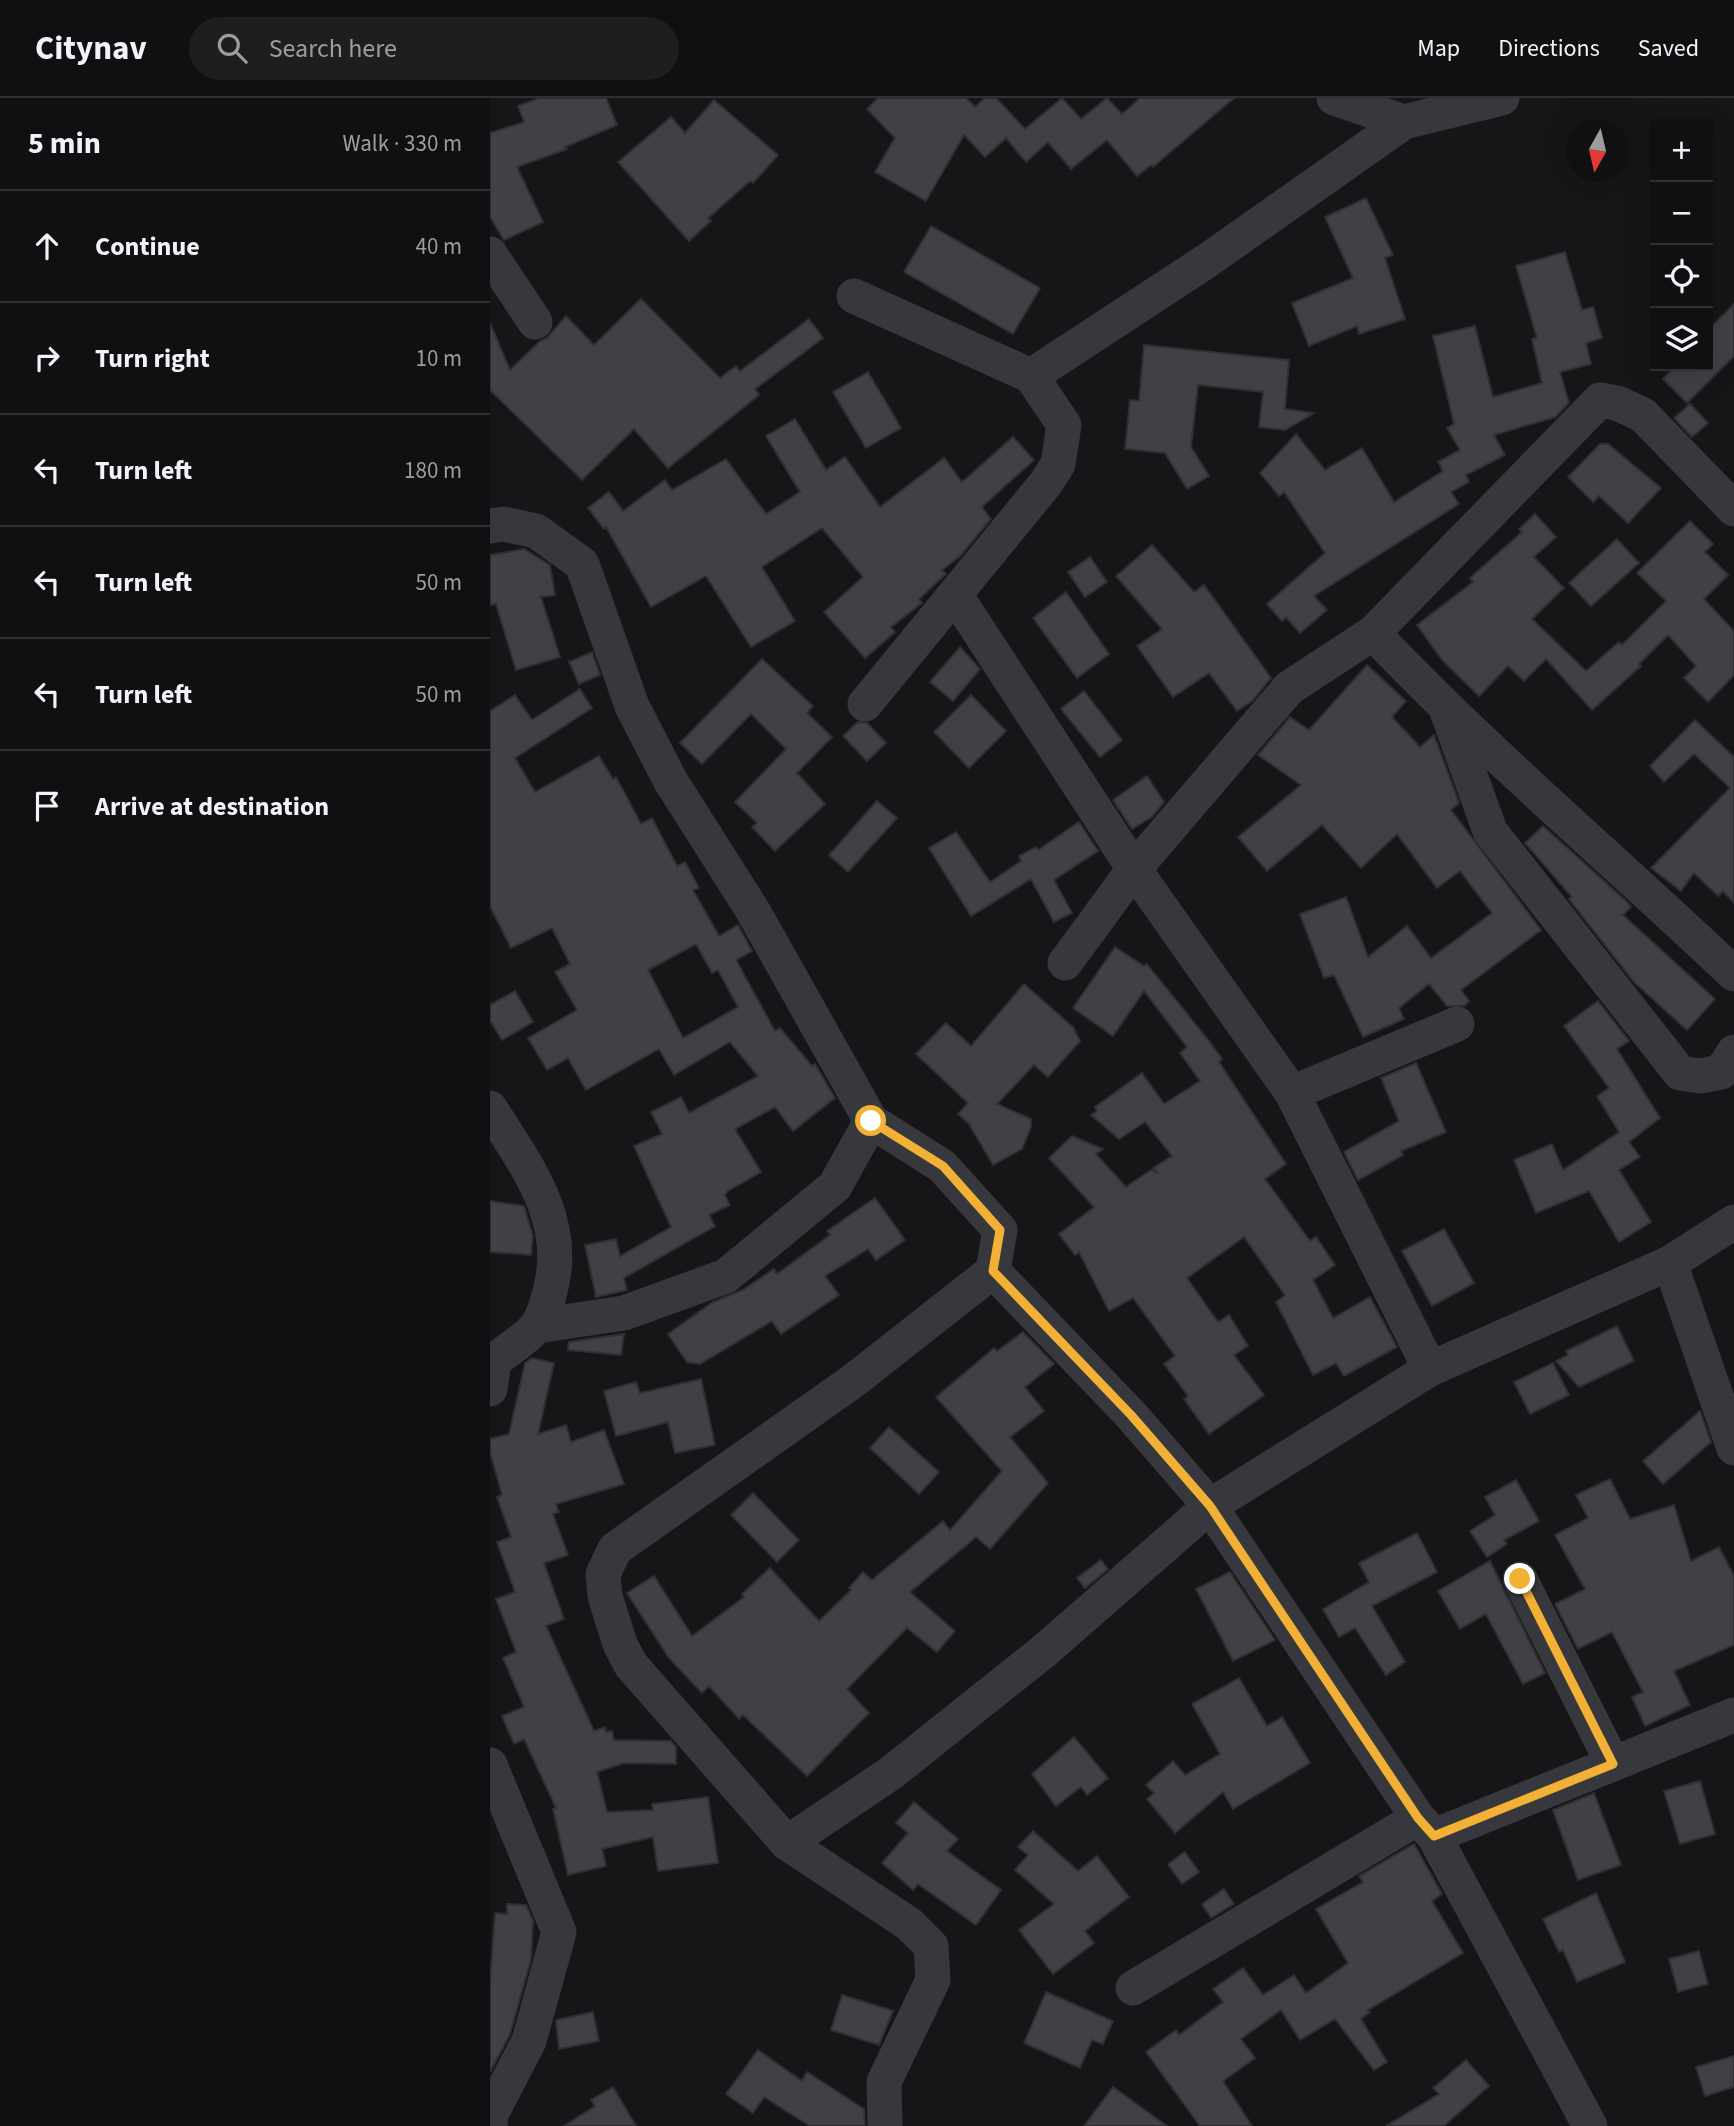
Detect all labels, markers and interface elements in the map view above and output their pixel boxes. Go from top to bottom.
search box [189,17,679,80]
text: Citynav [35,25,147,72]
icon: search [213,29,251,67]
text: Search here [269,30,397,67]
text: Map [1417,31,1460,66]
text: Directions [1498,31,1600,66]
text: Saved [1638,31,1699,66]
north arrow [1566,119,1629,182]
map controls [1650,119,1713,371]
button: + [1650,119,1713,182]
text: 5 min [28,122,101,165]
text: Walk · 330 m [343,127,462,160]
button: − [1650,182,1713,245]
icon: ahead [28,227,66,265]
text: Continue [95,228,200,265]
text: 40 m [415,230,462,263]
button: locate [1650,245,1713,308]
button: layers [1650,308,1713,371]
icon: right [28,339,66,377]
text: Turn right [95,340,210,377]
text: 10 m [415,342,462,375]
icon: left [28,451,66,489]
text: Turn left [95,452,192,489]
text: 180 m [404,454,462,487]
icon: left [28,563,66,601]
text: Turn left [95,564,192,601]
text: 50 m [415,566,462,599]
icon: left [28,675,66,713]
text: Turn left [95,676,192,713]
text: 50 m [415,678,462,711]
icon: arrive [28,787,66,825]
text: Arrive at destination [95,788,329,825]
route start [855,1105,886,1136]
route end [1504,1563,1535,1594]

